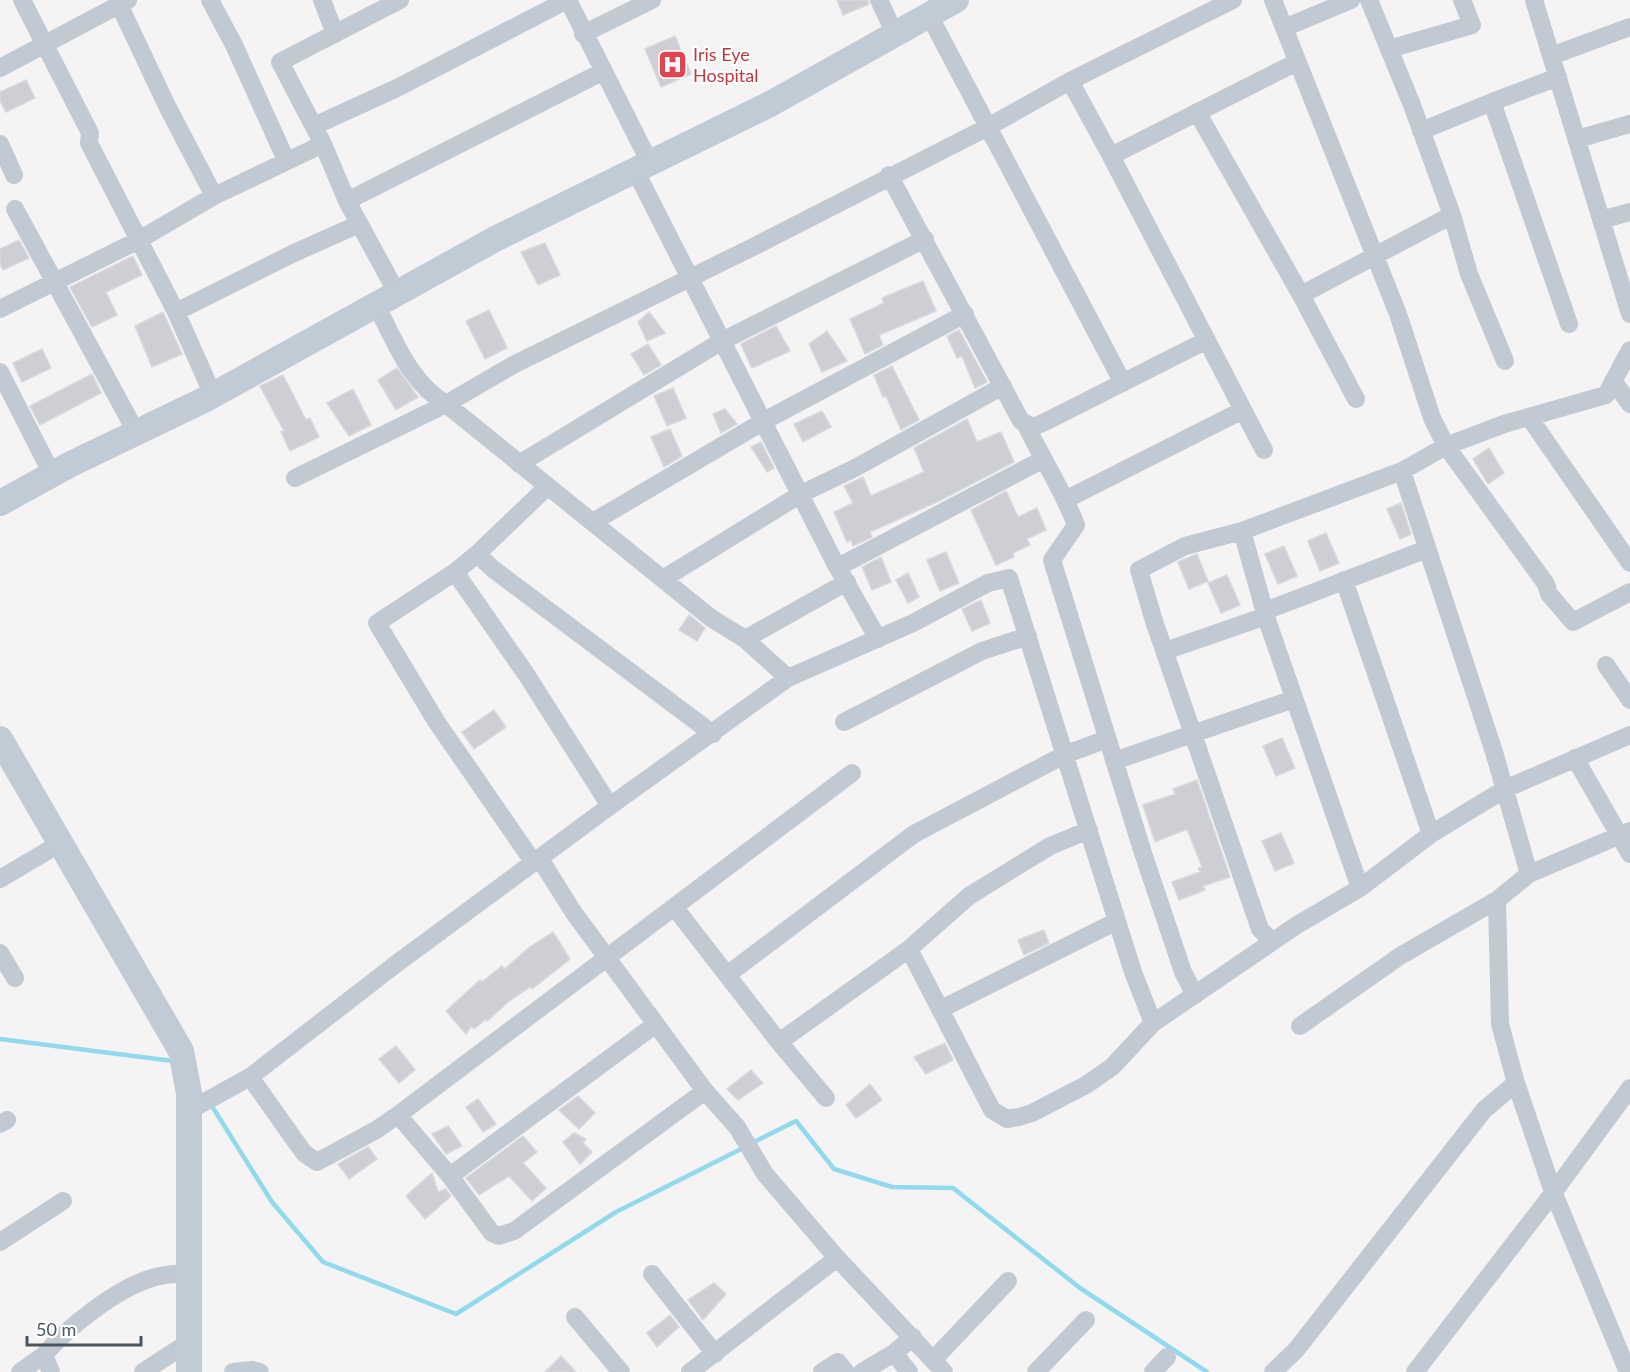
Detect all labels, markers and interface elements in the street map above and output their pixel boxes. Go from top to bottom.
place label: Iris Eye Hospital [693,43,759,86]
hospital icon: Iris Eye Hospital [656,49,688,81]
scale bar [27,1309,141,1347]
text: 50 m [36,1318,76,1340]

